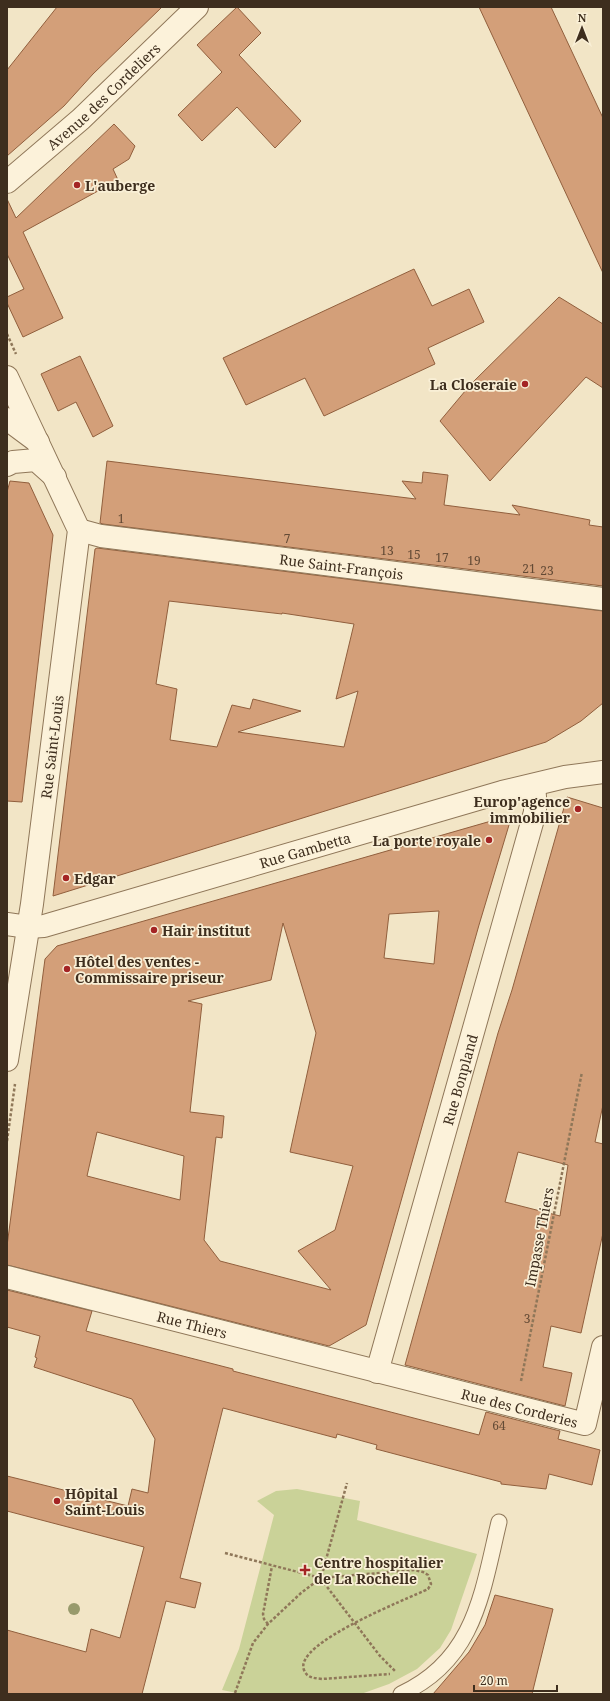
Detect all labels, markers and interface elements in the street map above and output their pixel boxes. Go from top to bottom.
north arrow [562,8,602,48]
text: N [578,10,587,25]
street label: Avenue des Cordeliers [43,39,164,154]
place label: L'auberge [85,176,155,195]
marker: L'auberge [72,180,82,190]
place label: La Closeraie [430,375,517,394]
marker: La Closeraie [520,379,530,389]
house number: 1 [118,510,124,527]
house number: 7 [284,530,291,547]
house number: 13 [380,542,394,559]
house number: 15 [407,546,421,563]
street label: Rue Saint-François [278,549,404,583]
house number: 17 [435,549,449,566]
house number: 19 [467,552,481,569]
house number: 21 [522,560,536,577]
house number: 23 [540,562,554,579]
street label: Rue Saint-Louis [36,694,68,800]
place label: Europ'agence immobilier [474,792,571,827]
marker: Europ'agence immobilier [573,804,583,814]
street label: Rue Gambetta [257,827,353,872]
place label: La porte royale [372,831,481,850]
marker: La porte royale [484,835,494,845]
place label: Edgar [74,869,116,888]
marker: Edgar [61,873,71,883]
place label: Hair institut [162,921,250,940]
marker: Hair institut [149,925,159,935]
place label: Hôtel des ventes - Commissaire priseur [75,952,225,987]
marker: Hôtel des ventes - Commissaire priseur [62,964,72,974]
street label: Rue Bonpland [438,1031,482,1127]
street label: Impasse Thiers [520,1186,558,1288]
street label: Rue Thiers [155,1306,229,1342]
house number: 3 [524,1310,531,1327]
street label: Rue des Corderies [459,1383,580,1431]
house number: 64 [492,1417,506,1434]
place label: Hôpital Saint-Louis [65,1484,145,1519]
marker: Hôpital Saint-Louis [52,1496,62,1506]
place label: Centre hospitalier de La Rochelle [314,1553,444,1588]
marker: Centre hospitalier de La Rochelle [299,1564,311,1576]
scale bar [474,1667,557,1693]
text: 20 m [480,1672,508,1689]

